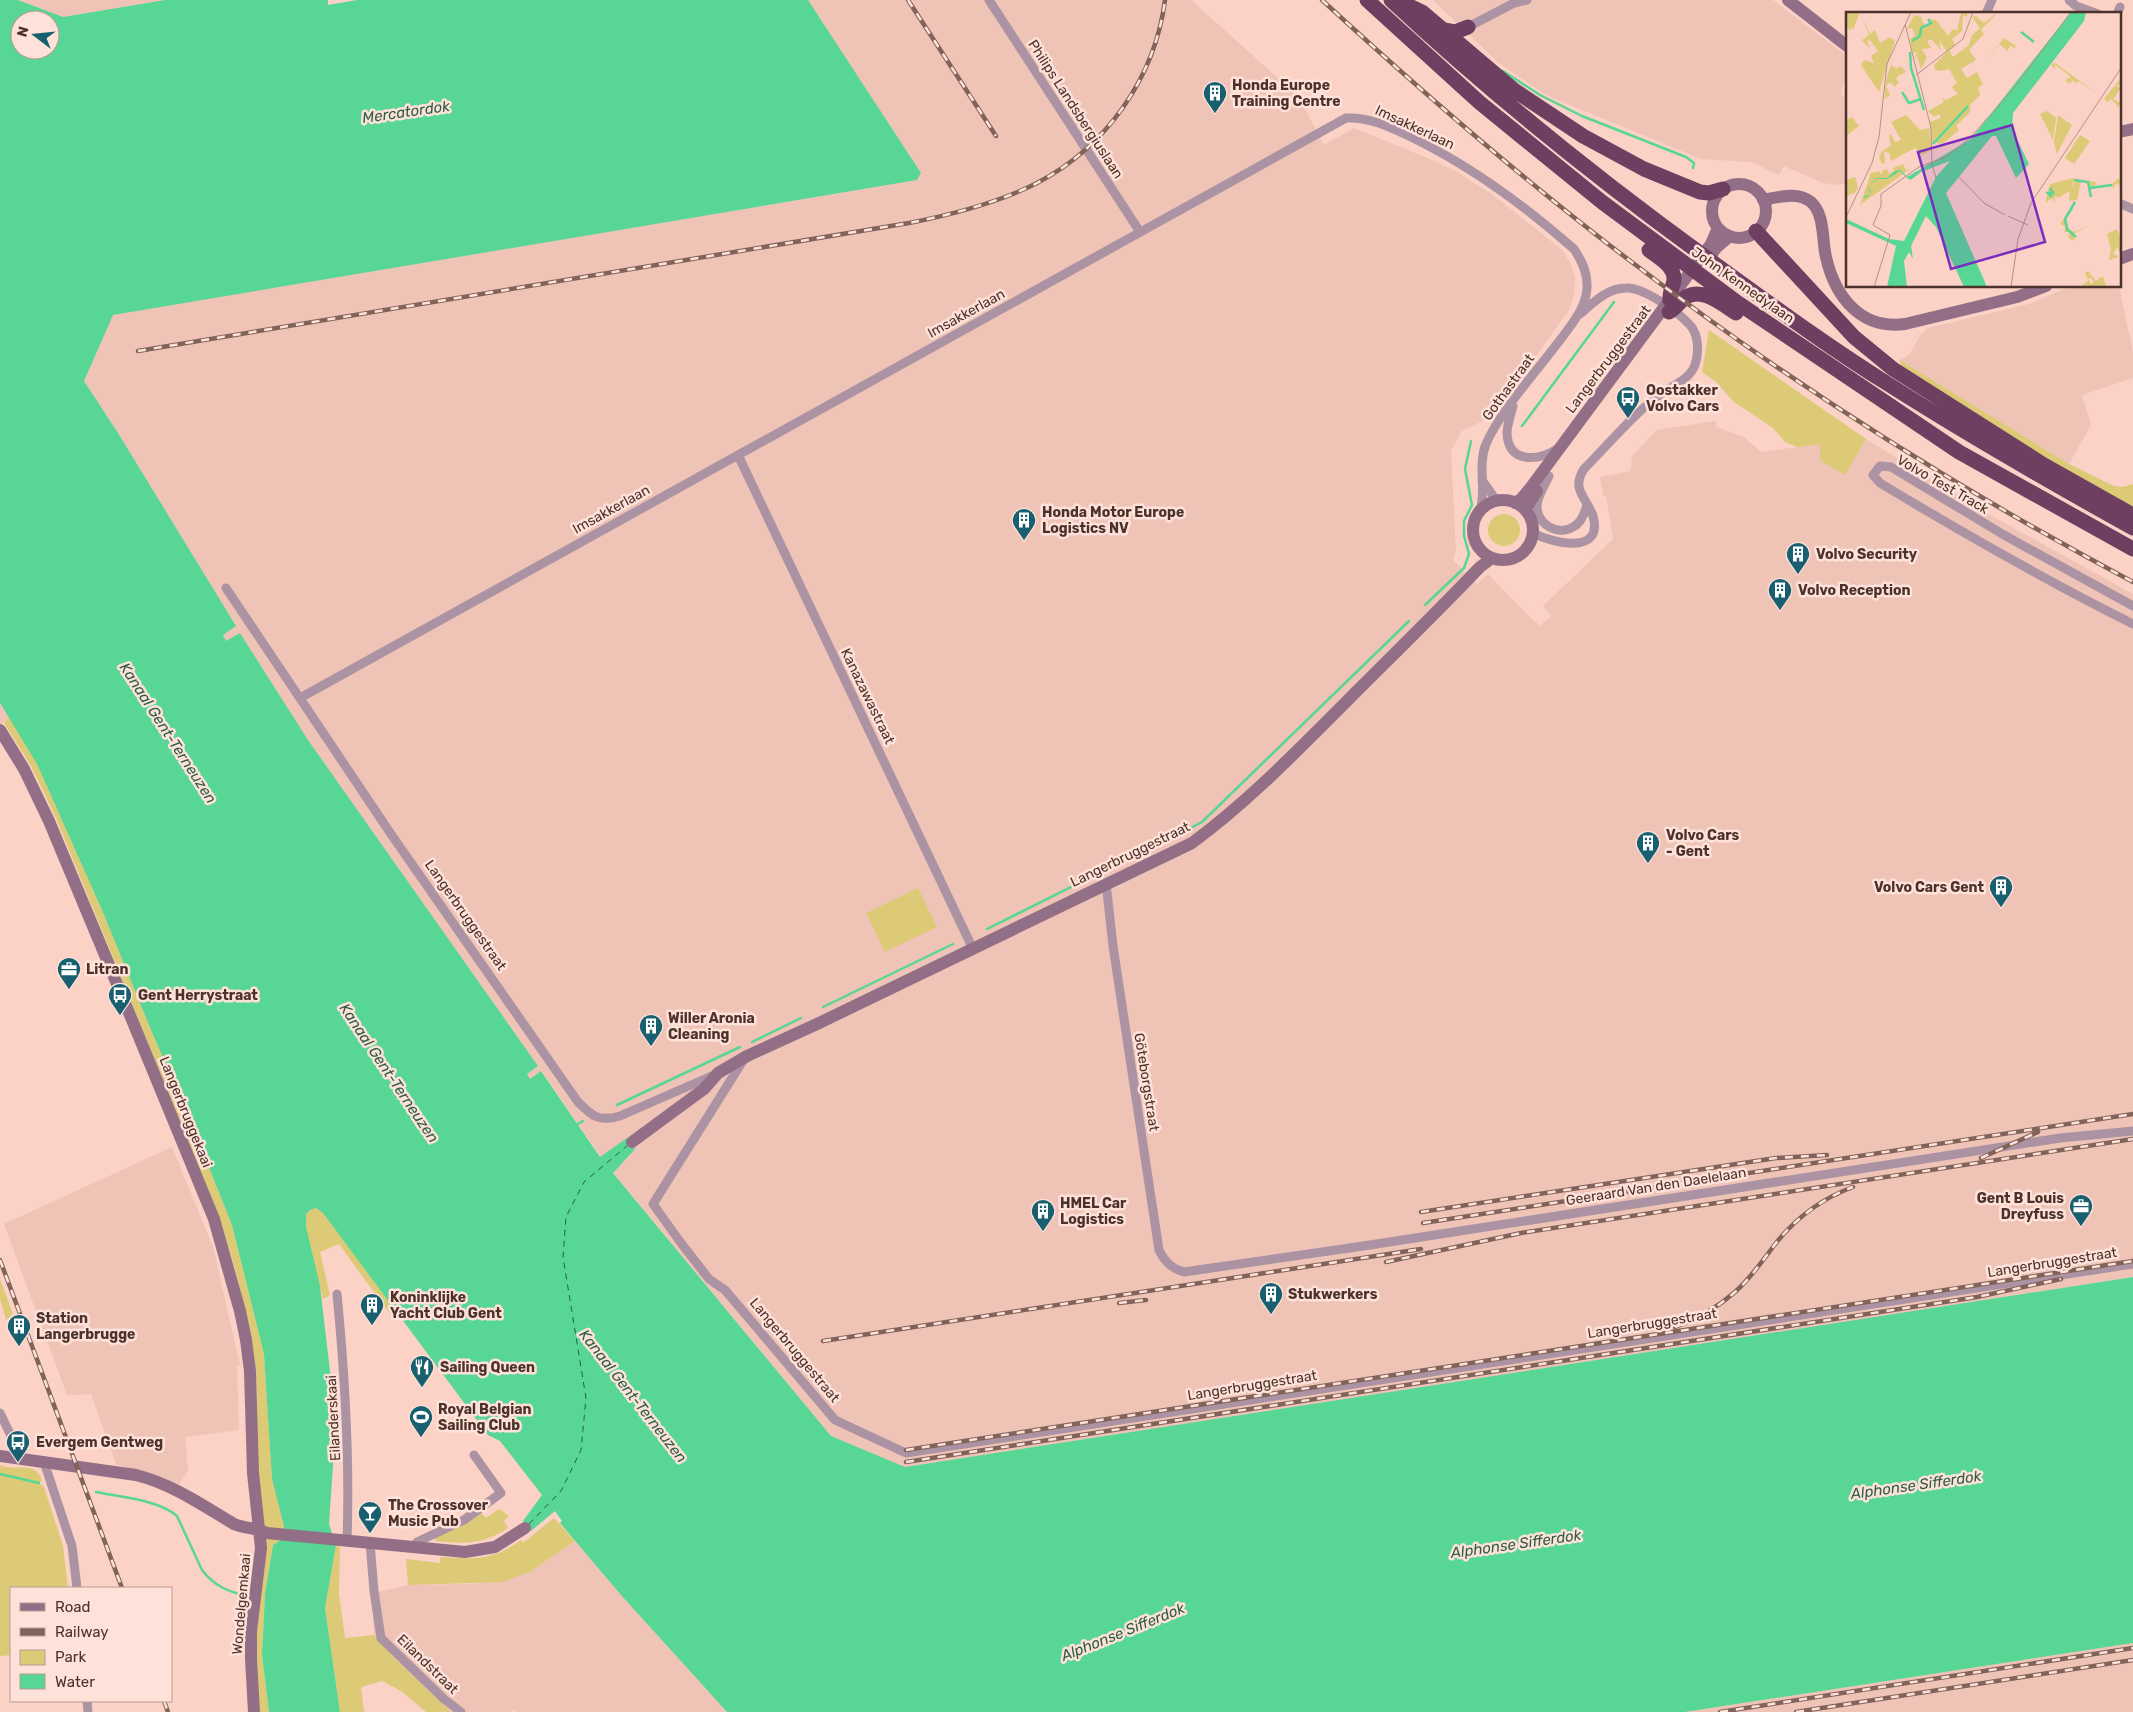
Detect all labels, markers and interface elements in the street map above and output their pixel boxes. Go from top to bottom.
north arrow [10,10,60,60]
inset map [1846,12,2120,288]
text: N [13,24,33,39]
street label: Philips Landsbergiuslaan [1024,37,1127,182]
place label: Honda Europe Training Centre [1232,77,1341,110]
building icon: Honda Europe Training Centre [1202,80,1228,114]
water label: Mercatordok [361,97,451,127]
street label: Imsakkerlaan [1372,102,1457,153]
street label: John Kennedylaan [1688,244,1797,327]
street label: Imsakkerlaan [925,285,1008,342]
street label: Langerbruggestraat [1562,301,1655,417]
street label: Gothastraat [1479,350,1538,424]
place label: Oostakker Volvo Cars [1646,382,1720,415]
bus stop icon: Oostakker Volvo Cars [1615,385,1641,419]
street label: Volvo Test Track [1894,451,1993,518]
street label: Imsakkerlaan [570,481,653,538]
place label: Honda Motor Europe Logistics NV [1042,504,1184,537]
building icon: Honda Motor Europe Logistics NV [1011,507,1037,541]
building icon: Volvo Security [1785,541,1811,575]
place label: Volvo Security [1816,546,1918,563]
building icon: Volvo Reception [1767,577,1793,611]
place label: Volvo Reception [1798,582,1910,599]
street label: Kanazawastraat [837,646,898,747]
water label: Kanaal Gent-Terneuzen [116,659,220,807]
street label: Langerbruggestraat [1068,818,1193,891]
place label: Volvo Cars - Gent [1666,827,1740,860]
building icon: Volvo Cars - Gent [1635,830,1661,864]
street label: Langerbruggestraat [421,857,510,974]
building icon: Volvo Cars Gent [1988,874,2014,908]
place label: Volvo Cars Gent [1874,879,1984,896]
office icon: Litran [56,956,82,990]
place label: Litran [86,961,128,978]
bus stop icon: Gent Herrystraat [107,982,133,1016]
place label: Gent Herrystraat [138,987,258,1004]
water label: Kanaal Gent-Terneuzen [336,1000,442,1146]
place label: Willer Aronia Cleaning [668,1010,755,1043]
building icon: Willer Aronia Cleaning [638,1013,664,1047]
street label: Göteborgstraat [1130,1032,1163,1133]
street label: Langerbruggekaai [156,1054,216,1170]
street label: Geeraard Van den Daelelaan [1565,1164,1747,1209]
place label: Gent B Louis Dreyfuss [1977,1190,2064,1223]
office icon: Gent B Louis Dreyfuss [2068,1193,2094,1227]
place label: HMEL Car Logistics [1060,1195,1127,1228]
building icon: HMEL Car Logistics [1030,1198,1056,1232]
street label: Langerbruggestraat [1986,1244,2119,1281]
building icon: Stukwerkers [1258,1281,1284,1315]
place label: Stukwerkers [1288,1286,1378,1303]
place label: Koninklijke Yacht Club Gent [390,1289,502,1322]
building icon: Koninklijke Yacht Club Gent [359,1292,385,1326]
street label: Langerbruggestraat [746,1295,844,1406]
street label: Langerbruggestraat [1586,1305,1719,1342]
place label: Station Langerbrugge [36,1310,135,1343]
building icon: Station Langerbrugge [6,1313,32,1347]
water label: Kanaal Gent-Terneuzen [575,1326,691,1466]
restaurant icon: Sailing Queen [409,1354,435,1388]
place label: Sailing Queen [440,1359,535,1376]
street label: Langerbruggestraat [1186,1367,1319,1404]
street label: Eilanderskaai [323,1375,344,1461]
place label: Royal Belgian Sailing Club [438,1401,531,1434]
sports icon: Royal Belgian Sailing Club [408,1404,434,1438]
bus stop icon: Evergem Gentweg [5,1429,31,1463]
place label: Evergem Gentweg [36,1434,163,1451]
water label: Alphonse Sifferdok [1849,1467,1983,1503]
place label: The Crossover Music Pub [388,1497,489,1530]
bar icon: The Crossover Music Pub [357,1500,383,1534]
water label: Alphonse Sifferdok [1449,1526,1583,1562]
street label: Wondelgemkaai [229,1553,254,1655]
legend [10,1587,172,1702]
text: Road [55,1598,91,1616]
water label: Alphonse Sifferdok [1058,1599,1188,1665]
text: Railway [55,1623,109,1641]
street label: Eilandstraat [394,1631,462,1698]
text: Park [55,1648,86,1666]
text: Water [55,1673,95,1691]

